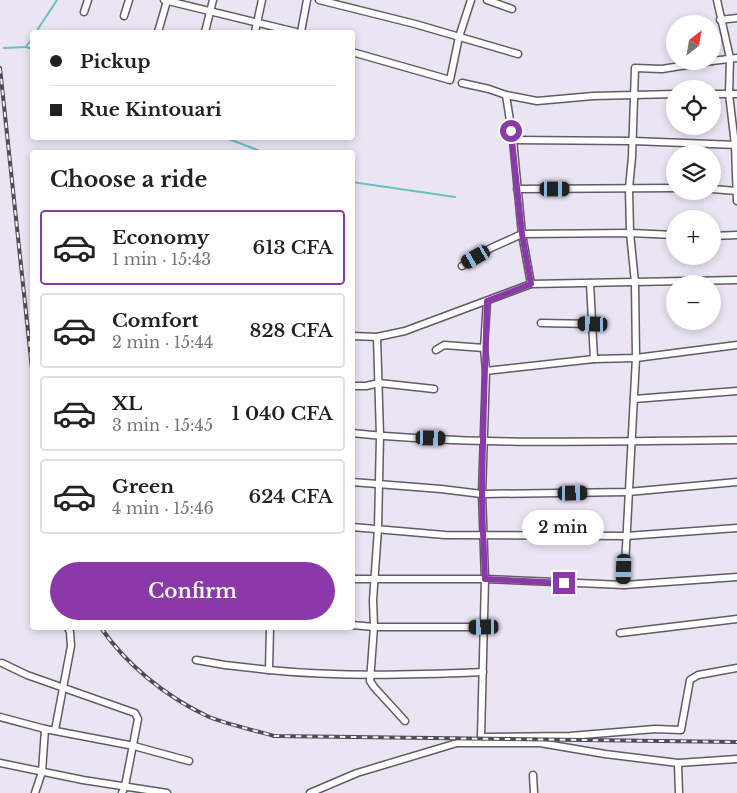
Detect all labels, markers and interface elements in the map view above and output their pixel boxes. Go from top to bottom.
north arrow [666,15,721,70]
map controls [666,15,721,330]
text: Pickup [80,50,151,73]
button: locate [666,80,721,135]
text: Rue Kintouari [80,98,222,121]
route start [500,120,522,142]
button: layers [666,145,721,200]
text: Choose a ride [50,166,207,193]
car [540,182,570,197]
button: + [666,210,721,265]
icon: car [52,225,97,270]
text: Economy [112,226,209,249]
text: 613 CFA [253,236,333,259]
car [459,243,492,271]
text: 1 min · 15:43 [112,249,211,269]
button: − [666,275,721,330]
icon: car [52,308,97,353]
text: Comfort [112,309,199,332]
car [577,316,608,332]
text: 828 CFA [250,319,333,342]
text: 2 min · 15:44 [112,332,213,352]
icon: car [52,391,97,436]
text: XL [112,392,142,415]
text: 1 040 CFA [232,402,333,425]
text: 3 min · 15:45 [112,415,213,435]
car [415,430,446,446]
icon: car [52,474,97,519]
text: Green [112,475,174,498]
text: 624 CFA [249,485,333,508]
car [557,485,588,501]
text: 4 min · 15:46 [112,498,214,518]
callout: 2 min [523,510,605,546]
text: 2 min [538,517,588,537]
car [615,554,632,584]
button: Confirm [50,562,335,620]
route end [553,572,575,594]
car [468,619,499,635]

